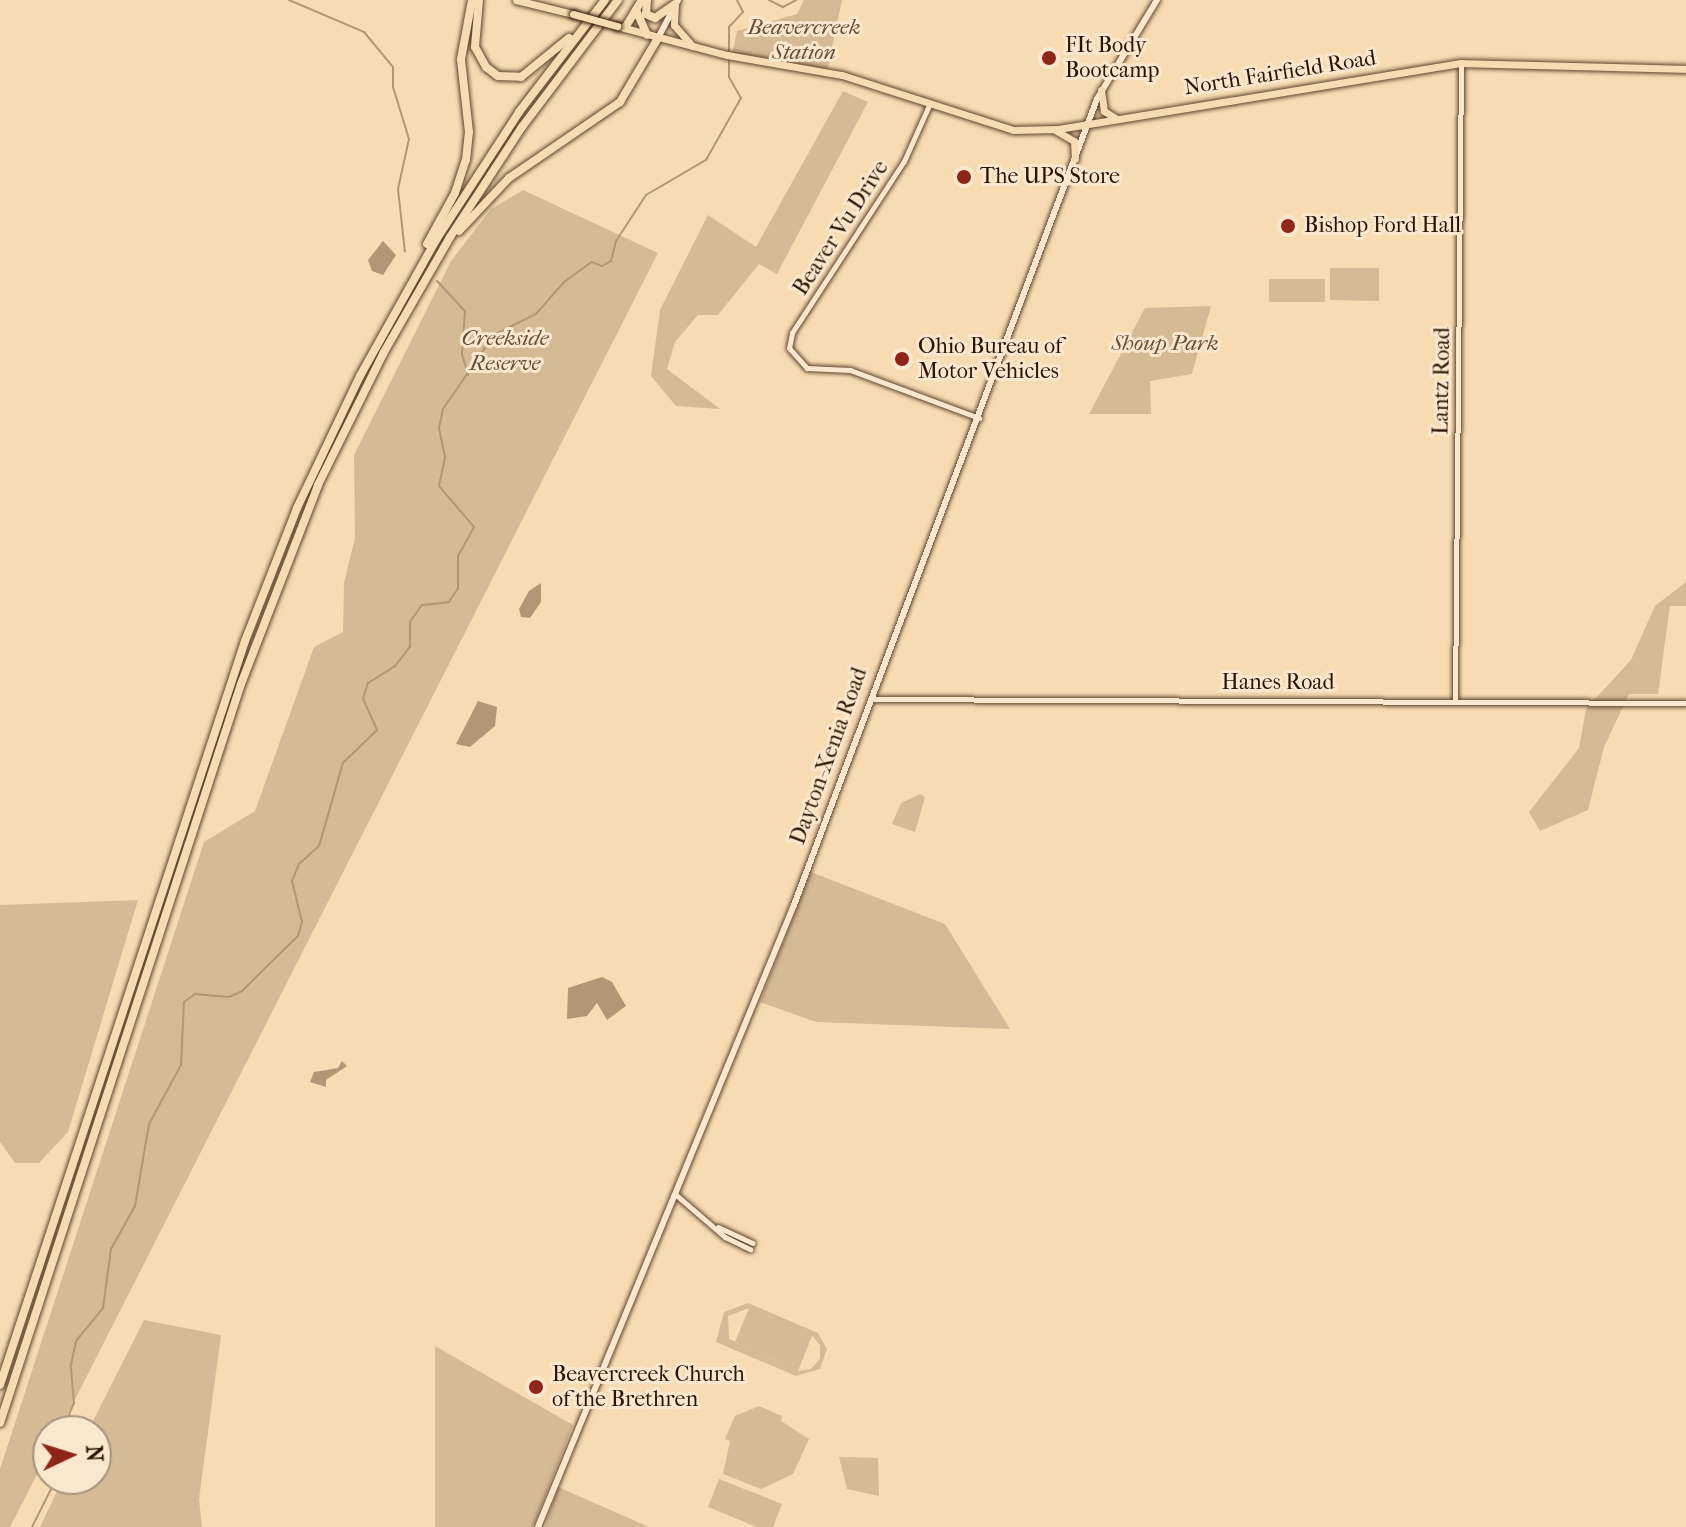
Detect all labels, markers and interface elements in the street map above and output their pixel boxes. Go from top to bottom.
park label: Beavercreek Station [748,14,860,66]
place label: FIt Body Bootcamp [1065,32,1159,84]
street label: North Fairfield Road [1182,45,1378,101]
marker: FIt Body Bootcamp [1040,49,1058,67]
street label: Beaver Vu Drive [788,156,894,300]
place label: The UPS Store [980,164,1120,190]
marker: The UPS Store [955,168,973,186]
place label: Bishop Ford Hall [1304,213,1461,239]
marker: Bishop Ford Hall [1279,217,1297,235]
park label: Creekside Reserve [461,325,549,376]
street label: Lantz Road [1428,327,1456,435]
park label: Shoup Park [1112,331,1218,357]
place label: Ohio Bureau of Motor Vehicles [918,333,1062,384]
marker: Ohio Bureau of Motor Vehicles [893,350,911,368]
street label: Dayton-Xenia Road [785,664,873,848]
street label: Hanes Road [1222,670,1334,696]
place label: Beavercreek Church of the Brethren [552,1361,745,1412]
marker: Beavercreek Church of the Brethren [527,1378,545,1396]
north arrow [32,1415,112,1495]
text: N [80,1444,107,1463]

